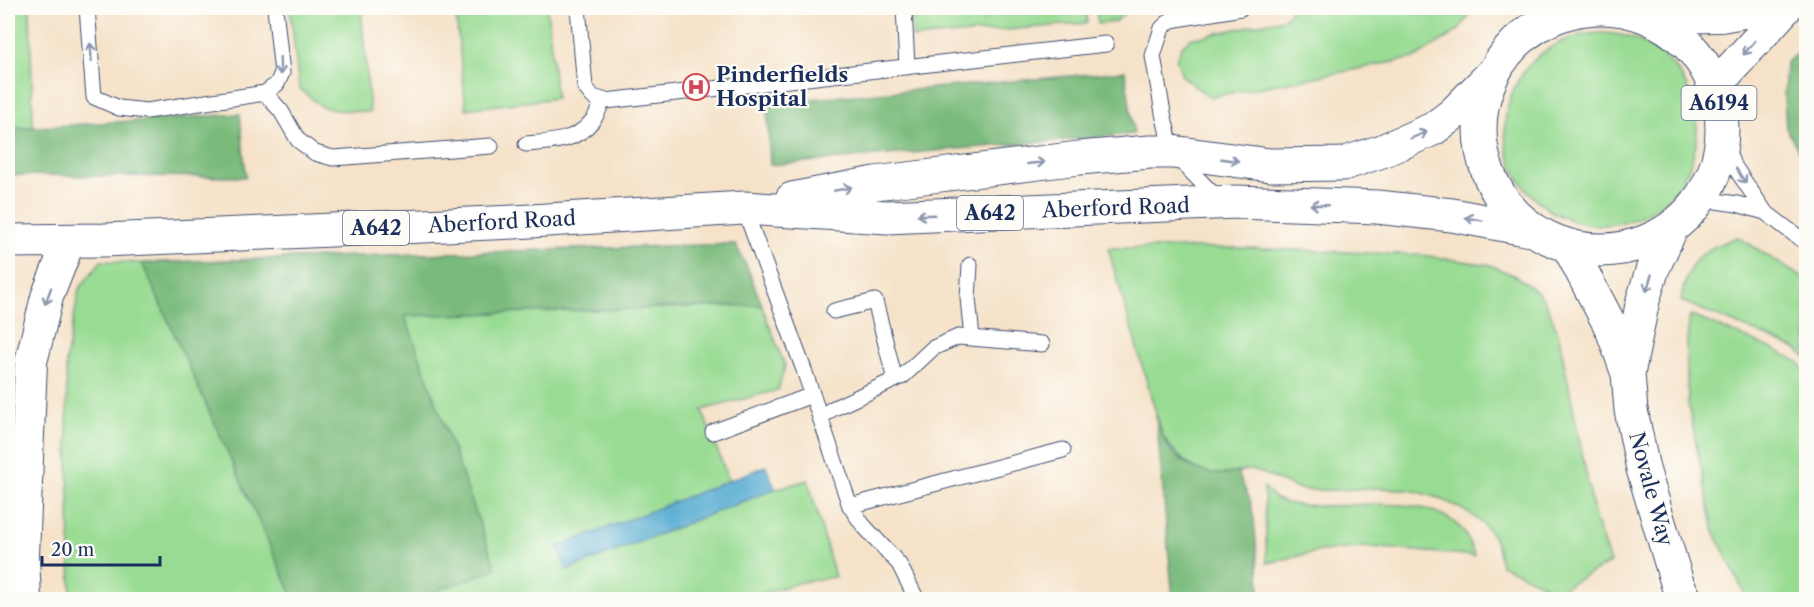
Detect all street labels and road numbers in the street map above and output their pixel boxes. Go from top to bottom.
road number: A6194 [1682,86,1756,120]
street label: Aberford Road [1041,192,1191,223]
road number: A642 [957,196,1023,230]
street label: Aberford Road [427,205,577,238]
road number: A642 [343,211,409,245]
street label: Novale Way [1624,429,1679,549]

